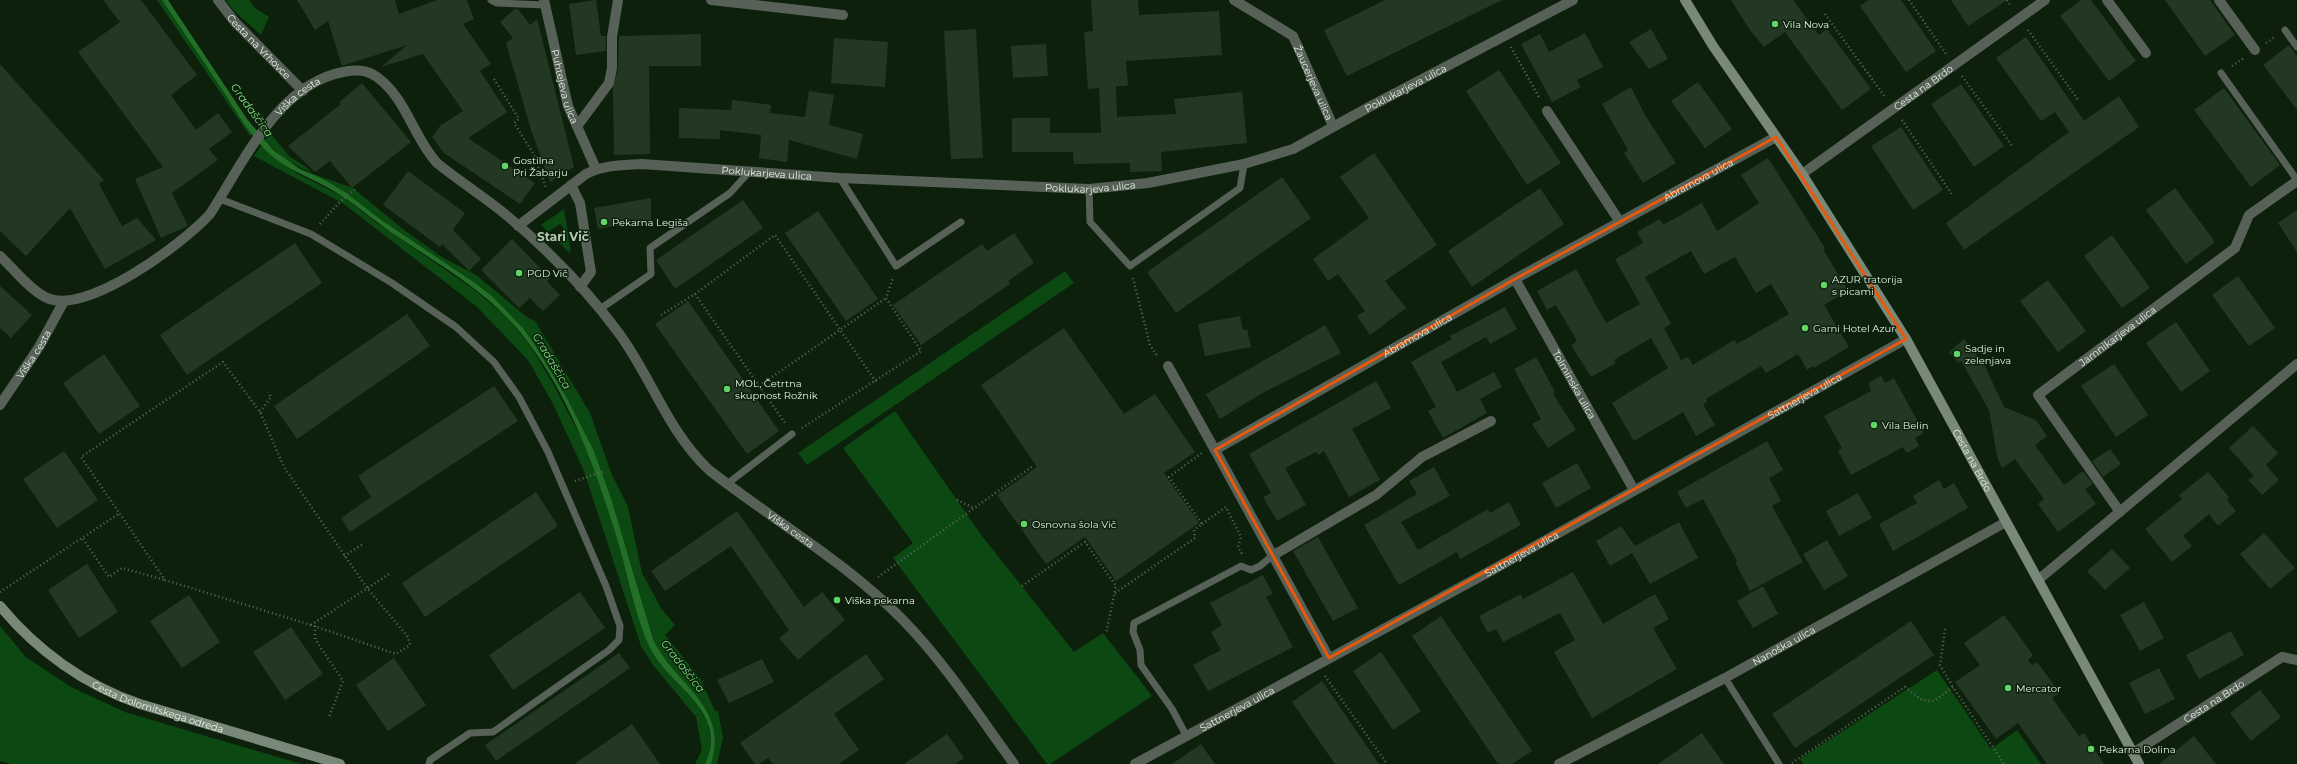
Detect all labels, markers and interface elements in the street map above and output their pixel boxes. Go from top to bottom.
street label: Cesta na Vrhovce [224,12,293,82]
place label: Vila Nova [1783,18,1829,31]
marker: Vila Nova [1770,19,1780,29]
street label: Žaucerjeva ulica [1291,43,1336,122]
street label: Puhtejeva ulica [548,48,581,126]
street label: Poklukarjeva ulica [1362,62,1449,115]
street label: Cesta na Brdo [1891,62,1956,113]
street label: Viška cesta [272,74,323,119]
water label: Gradaščica [228,80,276,140]
place label: Gostilna Pri Žabarju [513,154,568,179]
street label: Abramova ulica [1661,156,1736,204]
marker: Gostilna Pri Žabarju [500,161,510,171]
street label: Poklukarjeva ulica [721,164,812,183]
street label: Poklukarjeva ulica [1045,178,1136,196]
place label: Pekarna Legiša [612,216,688,229]
marker: Pekarna Legiša [599,217,609,227]
district label: Stari Vič [537,229,589,244]
place label: PGD Vič [527,267,568,280]
marker: PGD Vič [514,268,524,278]
place label: AZUR tratorija s picami [1832,273,1902,298]
marker: AZUR tratorija s picami [1819,280,1829,290]
street label: Jamnikarjeva ulica [2076,303,2159,370]
street label: Abramova ulica [1381,310,1454,360]
place label: Garni Hotel Azur [1813,322,1895,335]
marker: Garni Hotel Azur [1800,323,1810,333]
street label: Viška cesta [14,328,54,381]
water label: Gradaščica [530,330,574,392]
place label: Sadje in zelenjava [1965,342,2011,367]
street label: Tolminska ulica [1549,348,1599,421]
marker: Sadje in zelenjava [1952,349,1962,359]
street label: Sattnerjeva ulica [1765,370,1844,422]
place label: MOL, Četrtna skupnost Rožnik [735,377,818,402]
marker: MOL, Četrtna skupnost Rožnik [722,384,732,394]
place label: Vila Belin [1882,419,1928,432]
marker: Vila Belin [1869,420,1879,430]
street label: Cesta na Brdo [1949,427,1995,494]
street label: Viška cesta [764,508,817,551]
place label: Osnovna šola Vič [1032,518,1117,531]
marker: Osnovna šola Vič [1019,519,1029,529]
street label: Sattnerjeva ulica [1482,528,1561,580]
place label: Viška pekarna [845,594,915,607]
marker: Viška pekarna [832,595,842,605]
street label: Nanoška ulica [1750,623,1818,669]
water label: Gradaščica [658,637,708,695]
street label: Cesta na Brdo [2181,677,2247,726]
street label: Cesta Dolomitskega odreda [90,678,225,736]
place label: Mercator [2016,682,2061,695]
marker: Mercator [2003,683,2013,693]
street label: Sattnerjeva ulica [1198,684,1277,735]
place label: Pekarna Dolina [2099,743,2176,756]
marker: Pekarna Dolina [2086,744,2096,754]

